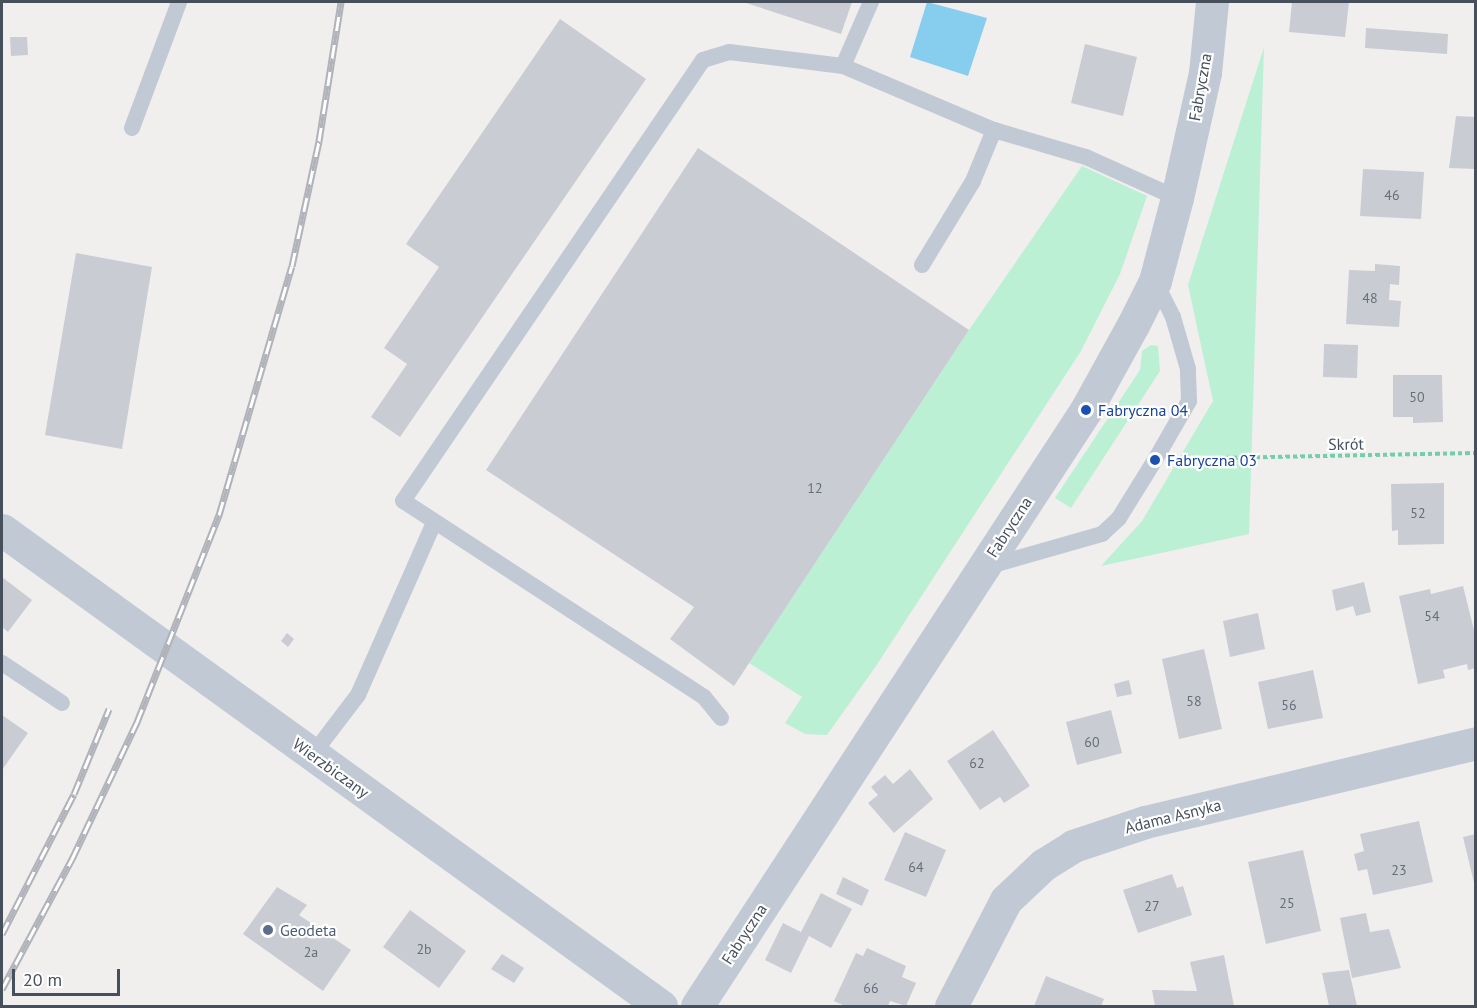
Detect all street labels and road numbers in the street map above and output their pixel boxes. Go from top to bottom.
street label: Fabryczna [1185,52,1215,122]
street label: Skrót [1328,434,1364,454]
street label: Fabryczna [982,493,1036,561]
street label: Wierzbiczany [289,734,373,802]
street label: Adama Asnyka [1123,795,1223,837]
street label: Fabryczna [717,900,771,968]

